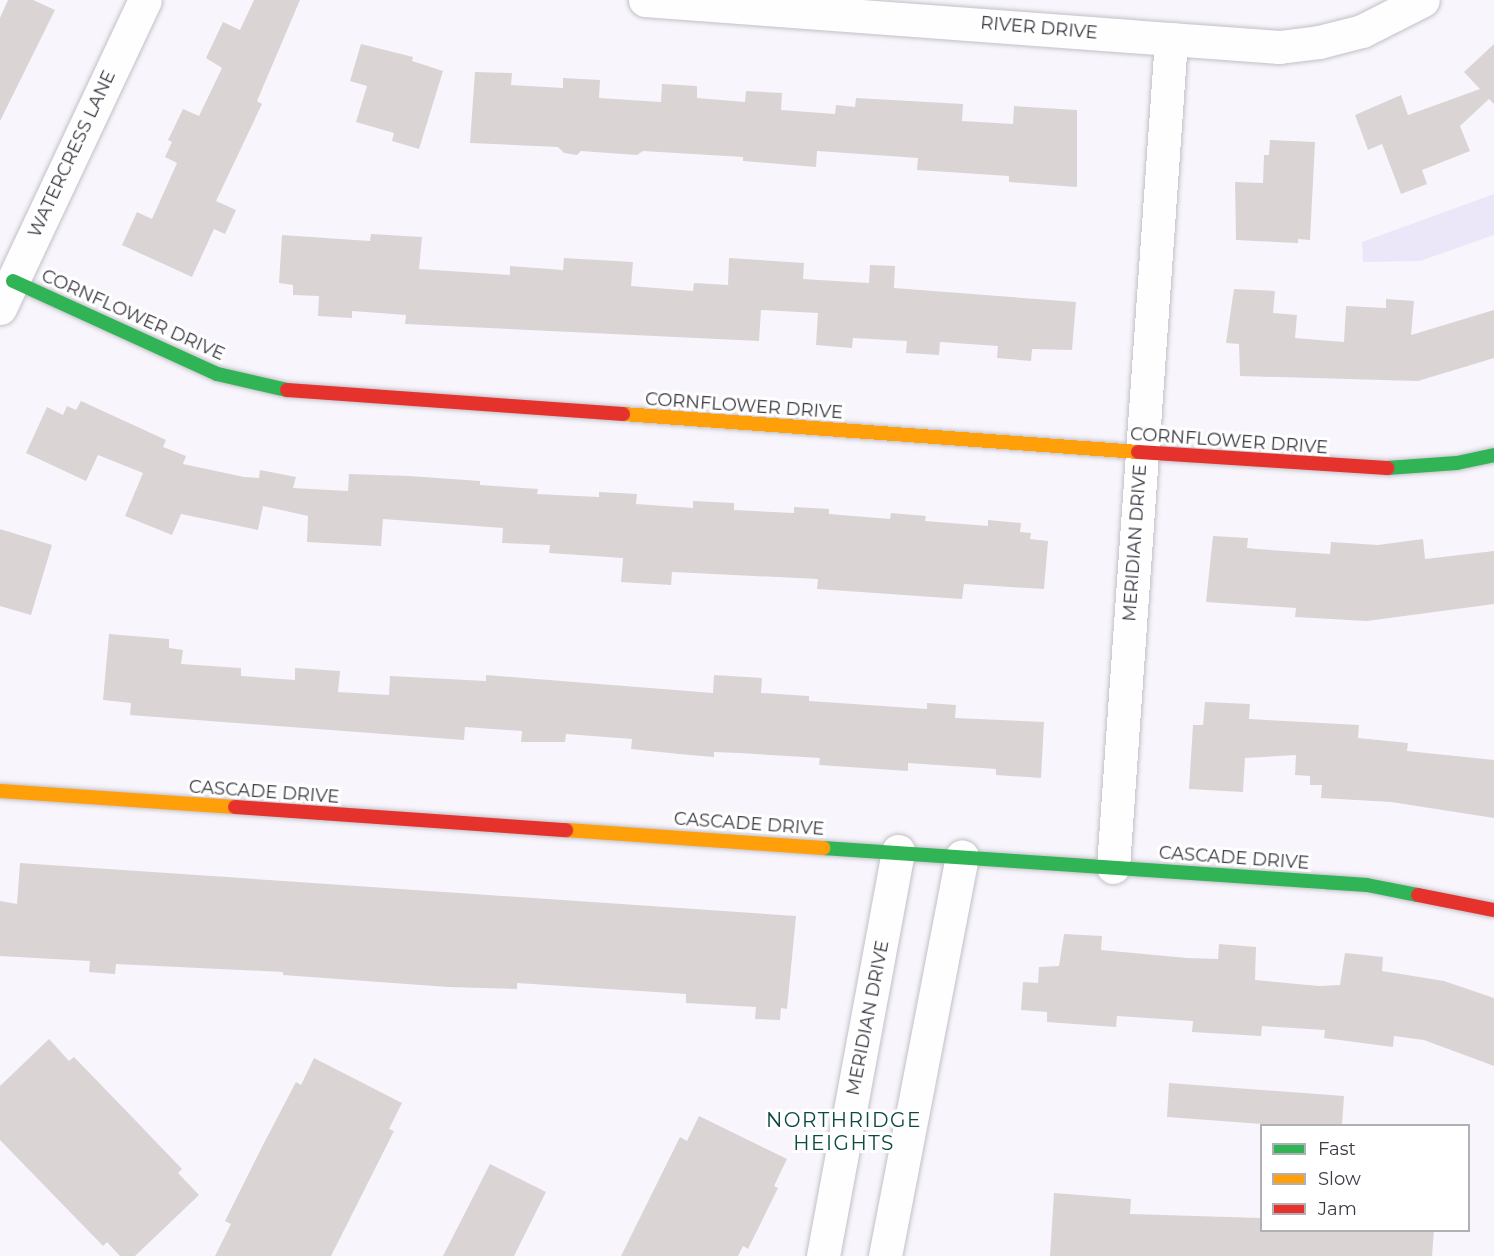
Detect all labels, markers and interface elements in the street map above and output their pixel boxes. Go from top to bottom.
street label: RIVER DRIVE [979,12,1099,44]
street label: WATERCRESS LANE [24,67,120,241]
street label: CORNFLOWER DRIVE [38,265,228,365]
street label: CORNFLOWER DRIVE [644,388,844,424]
street label: CORNFLOWER DRIVE [1129,423,1329,459]
street label: MERIDIAN DRIVE [1119,464,1151,622]
street label: CASCADE DRIVE [188,776,340,808]
street label: CASCADE DRIVE [673,808,825,840]
street label: CASCADE DRIVE [1158,842,1310,874]
street label: MERIDIAN DRIVE [842,939,894,1097]
district label: NORTHRIDGE HEIGHTS [766,1108,922,1155]
legend [1260,1124,1470,1232]
text: Fast [1318,1138,1356,1160]
text: Slow [1318,1168,1361,1190]
text: Jam [1318,1198,1357,1220]

